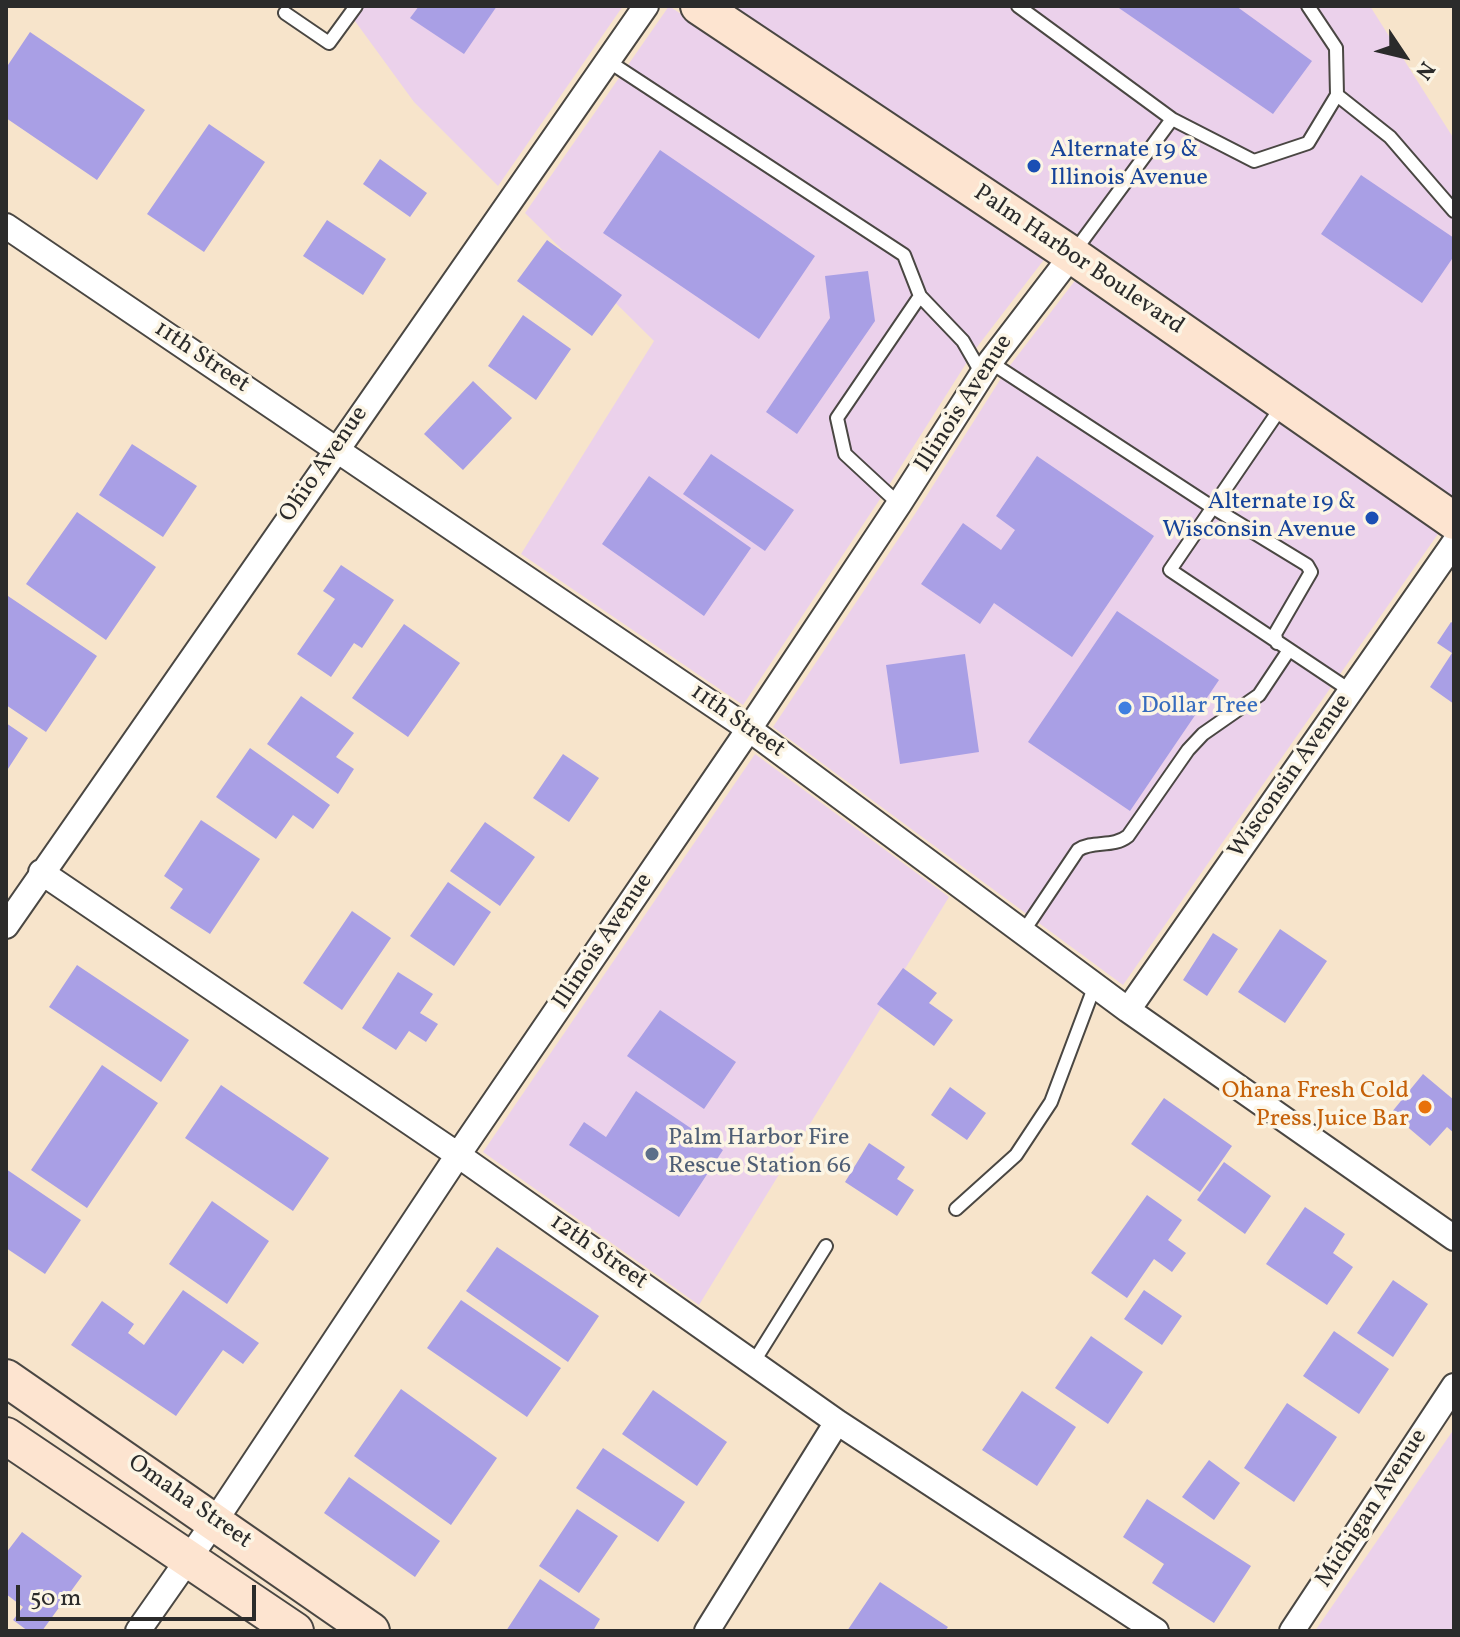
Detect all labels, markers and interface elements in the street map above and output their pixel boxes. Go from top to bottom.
north arrow [1364,16,1444,96]
text: N [1407,55,1441,85]
place label: Alternate 19 & Illinois Avenue [1050,138,1208,194]
marker: Alternate 19 & Illinois Avenue [1025,157,1043,175]
street label: Palm Harbor Boulevard [967,180,1189,342]
street label: 11th Street [148,316,254,400]
street label: Illinois Avenue [910,330,1020,478]
street label: Ohio Avenue [274,401,376,529]
place label: Alternate 19 & Wisconsin Avenue [1162,490,1356,546]
marker: Alternate 19 & Wisconsin Avenue [1363,509,1381,527]
street label: 11th Street [684,679,790,765]
street label: Wisconsin Avenue [1224,689,1358,865]
place label: Dollar Tree [1141,694,1258,722]
marker: Dollar Tree [1116,699,1134,717]
street label: Illinois Avenue [548,868,660,1016]
place label: Ohana Fresh Cold Press Juice Bar [1222,1079,1409,1135]
marker: Ohana Fresh Cold Press Juice Bar [1416,1098,1434,1116]
place label: Palm Harbor Fire Rescue Station 66 [668,1126,851,1182]
marker: Palm Harbor Fire Rescue Station 66 [643,1145,661,1163]
street label: 12th Street [544,1209,652,1297]
street label: Michigan Avenue [1311,1424,1435,1594]
street label: Omaha Street [121,1450,257,1556]
scale bar [20,1569,260,1619]
text: 50 m [30,1582,82,1616]

